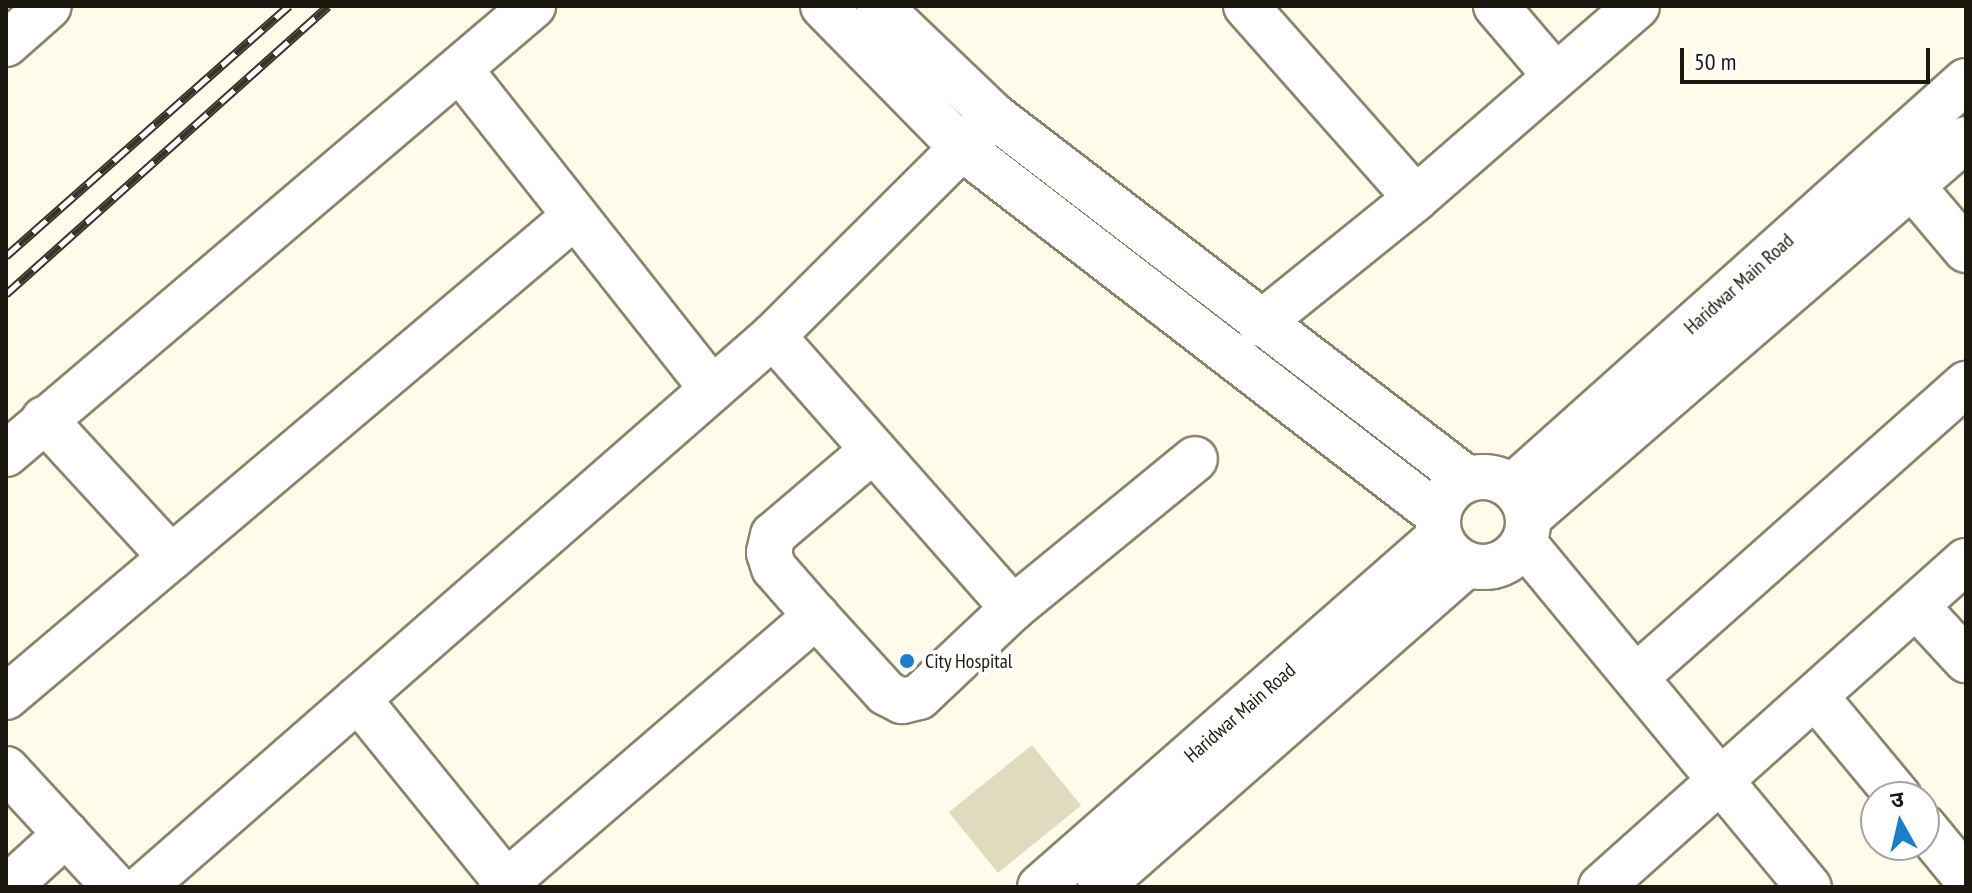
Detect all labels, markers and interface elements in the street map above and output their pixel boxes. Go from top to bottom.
scale bar [1684,32,1934,82]
text: 50 m [1694,46,1736,77]
street label: Haridwar Main Road [1679,229,1799,339]
place label: City Hospital [925,649,1013,673]
marker: City Hospital [896,650,918,672]
street label: Haridwar Main Road [1180,658,1300,768]
north arrow [1860,781,1940,861]
text: उ [1889,784,1905,814]

